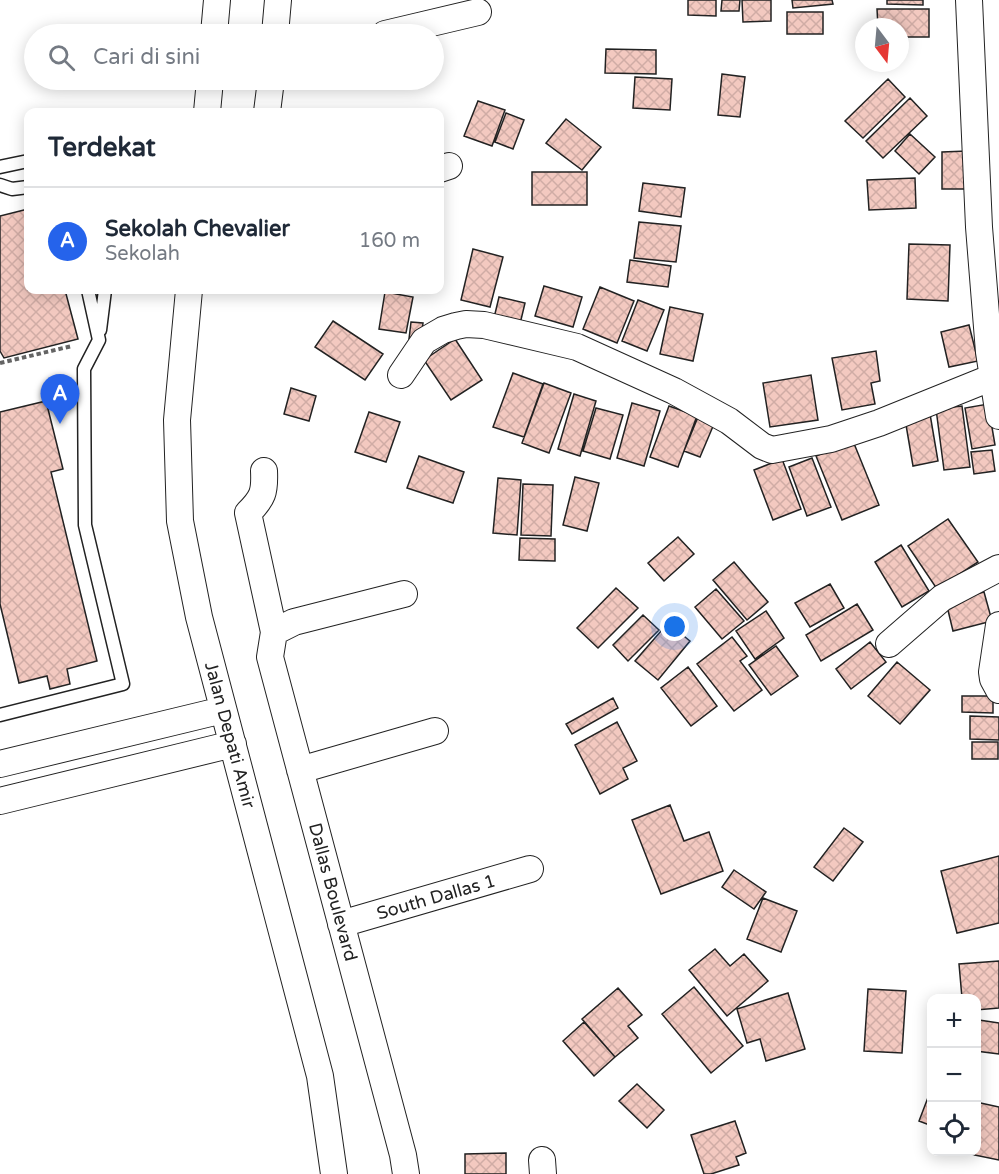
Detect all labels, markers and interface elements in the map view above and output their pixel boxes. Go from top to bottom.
north arrow [855,18,909,72]
search box [24,24,444,90]
icon: search [45,41,78,74]
text: Cari di sini [93,44,200,70]
text: Terdekat [48,132,156,163]
text: Sekolah Chevalier [105,216,290,242]
text: A [60,229,75,253]
text: 160 m [359,229,420,253]
text: Sekolah [105,242,180,266]
pin: A [40,374,80,424]
your location [660,612,689,641]
street label: Jalan Depati Amir [200,659,260,811]
street label: Dallas Boulevard [304,820,362,964]
street label: South Dallas 1 [374,870,498,924]
map controls [927,994,981,1156]
button: + [927,994,981,1048]
button: − [927,1048,981,1102]
button: locate [927,1102,981,1156]

